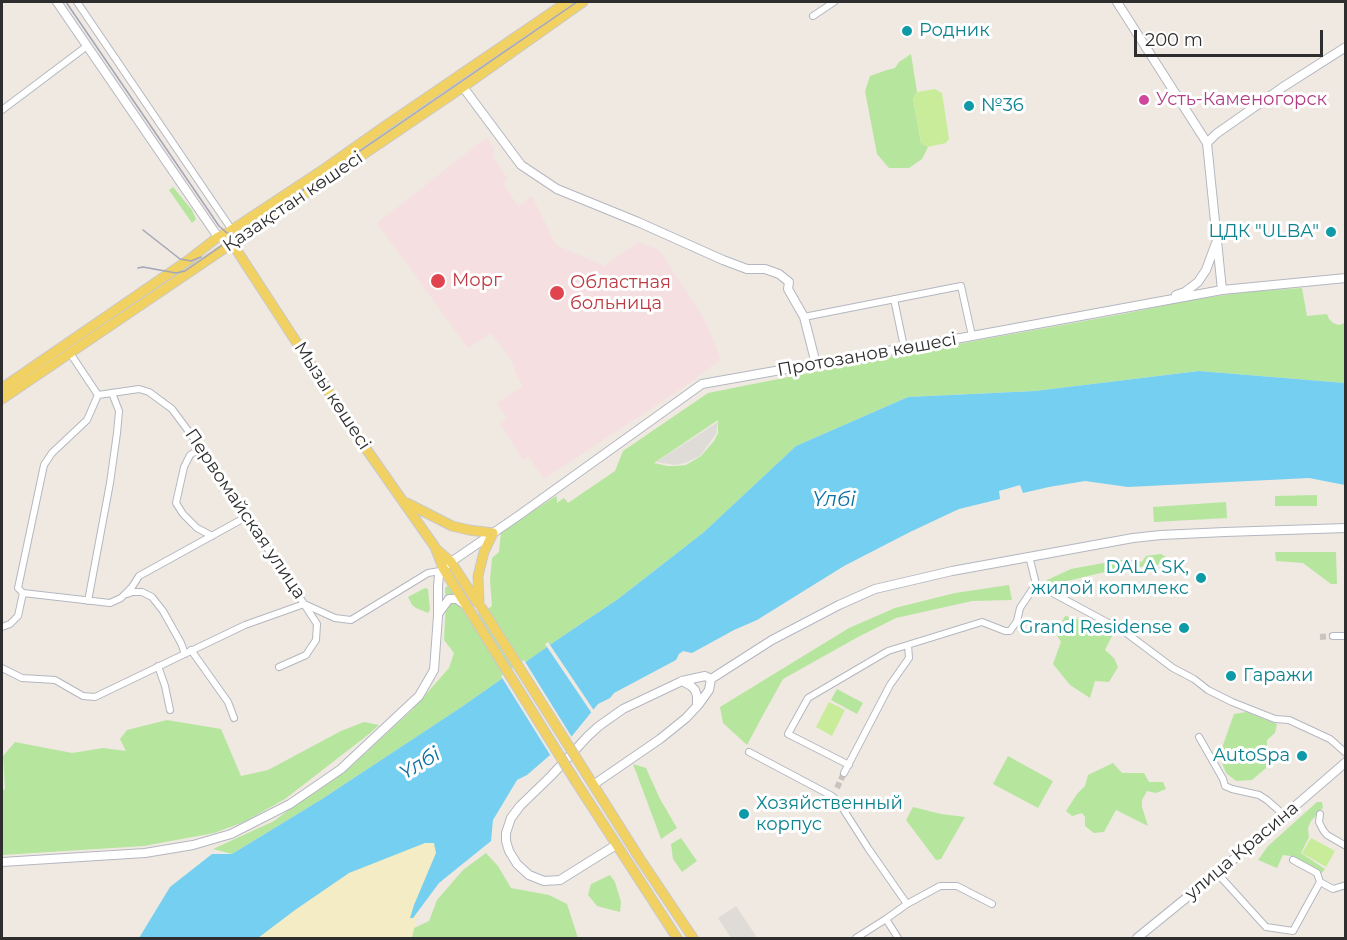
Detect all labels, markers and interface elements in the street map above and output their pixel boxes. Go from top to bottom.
scale bar [1137,18,1326,56]
place label: Родник [919,20,990,42]
marker: Родник [900,24,914,38]
text: 200 m [1145,29,1203,51]
place label: Усть-Каменогорск [1156,89,1327,111]
marker: Усть-Каменогорск [1137,93,1151,107]
place label: №36 [981,95,1024,117]
marker: №36 [962,99,976,113]
street label: Қазақстан көшесі [219,147,367,257]
place label: ЦДК "ULBA" [1209,221,1319,243]
marker: ЦДК "ULBA" [1324,225,1338,239]
place label: Морг [452,270,502,292]
marker: Морг [429,272,447,290]
place label: Областная больница [570,272,671,314]
marker: Областная больница [548,284,566,302]
street label: Протозанов көшесі [776,329,958,381]
street label: Мызы көшесі [289,338,375,454]
street label: Первомайская улица [180,425,310,603]
water label: Үлбі [812,488,856,512]
place label: DALA SK, жилой копмлекс [1031,557,1189,600]
marker: DALA SK, жилой копмлекс [1194,571,1208,585]
place label: Grand Residense [1019,617,1172,639]
marker: Grand Residense [1177,621,1191,635]
place label: Гаражи [1243,665,1313,687]
marker: Гаражи [1224,669,1238,683]
water label: Үлбі [395,743,445,785]
place label: AutoSpa [1213,745,1290,767]
marker: AutoSpa [1295,749,1309,763]
place label: Хозяйственный корпус [756,793,903,836]
street label: улица Красина [1181,797,1303,905]
marker: Хозяйственный корпус [737,807,751,821]

